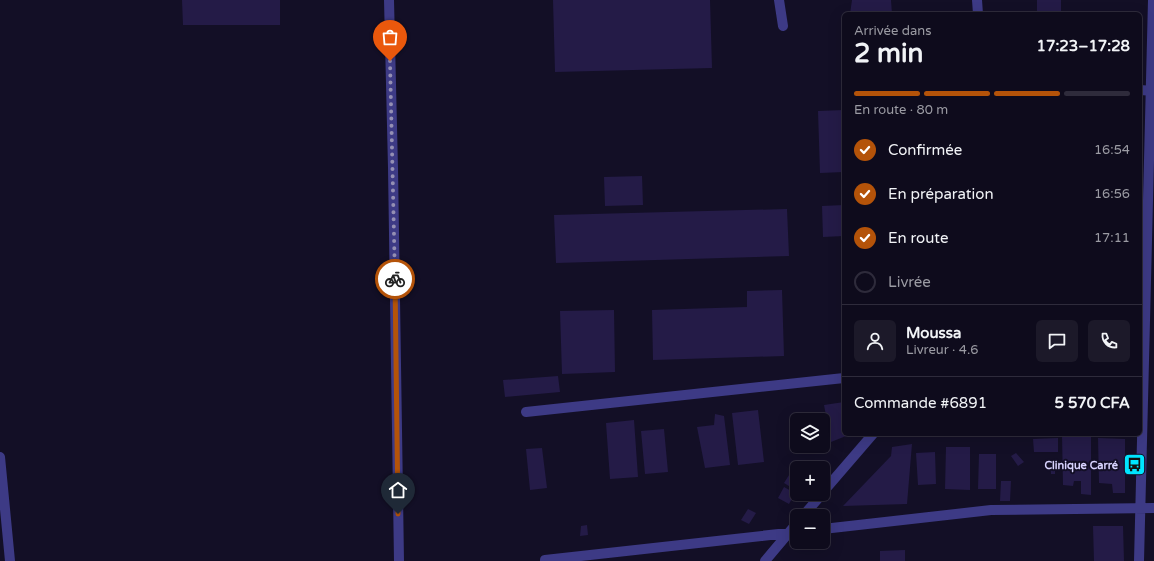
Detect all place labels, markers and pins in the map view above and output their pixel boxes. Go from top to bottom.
pin [373,20,407,61]
bus stop icon: Clinique Carré [1121,452,1147,478]
place label: Clinique Carré [1044,459,1119,473]
pin [381,473,415,514]

